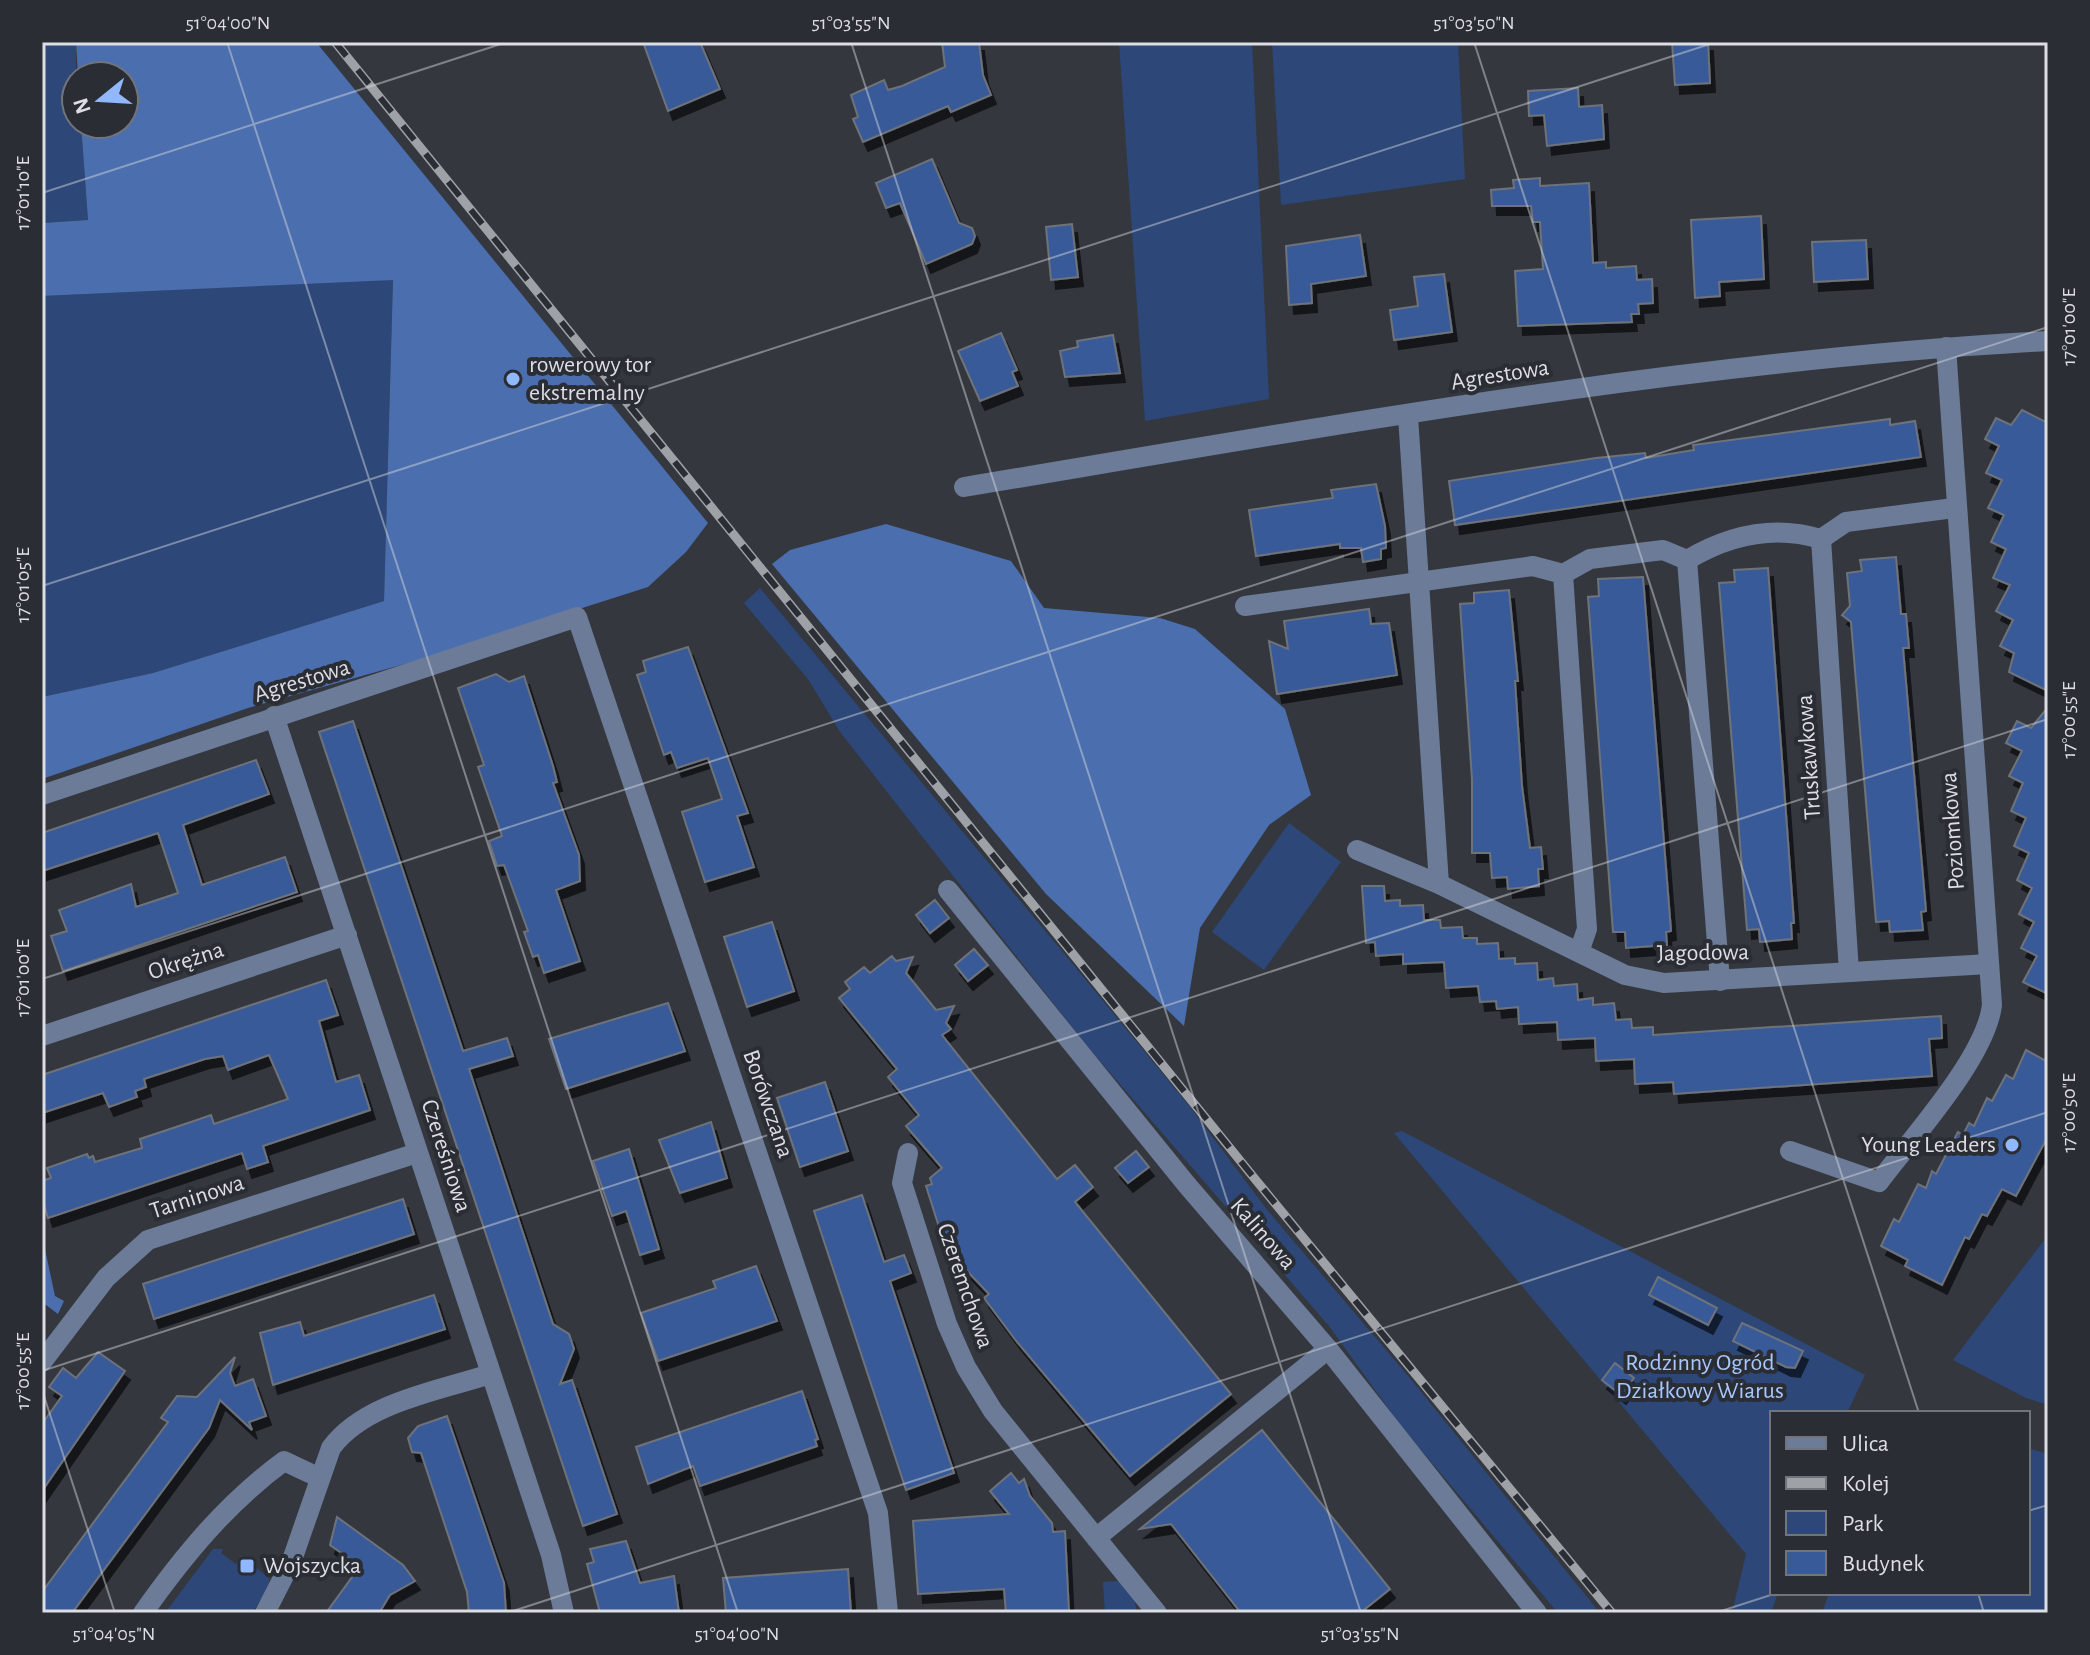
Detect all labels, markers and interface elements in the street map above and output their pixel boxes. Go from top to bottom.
text: 51°04'00"N [186,13,270,33]
text: 51°03'55"N [811,13,891,33]
text: 51°03'50"N [1433,13,1515,33]
north arrow [60,60,140,140]
text: N [69,95,95,117]
text: 17°01'10"E [13,155,33,230]
text: 17°01'00"E [2059,288,2079,366]
place label: rowerowy tor ekstremalny [529,353,652,405]
street label: Agrestowa [1449,355,1551,395]
marker: rowerowy tor ekstremalny [504,370,522,388]
text: 17°01'05"E [13,547,33,623]
street label: Agrestowa [251,655,353,707]
text: 17°00'55"E [2059,681,2079,759]
street label: Truskawkowa [1793,694,1825,820]
street label: Poziomkowa [1937,771,1969,891]
street label: Okrężna [145,937,227,985]
text: 17°01'00"E [13,939,33,1017]
street label: Jagodowa [1657,940,1749,966]
street label: Borówczana [738,1047,798,1161]
text: 17°00'50"E [2059,1073,2079,1153]
street label: Czereśniowa [417,1097,475,1215]
place label: Young Leaders [1861,1133,1996,1157]
marker: Young Leaders [2003,1136,2021,1154]
street label: Tarninowa [147,1170,247,1224]
street label: Kalinowa [1226,1194,1300,1274]
street label: Czeremchowa [932,1220,998,1352]
text: 17°00'55"E [13,1332,33,1410]
park label: Rodzinny Ogród Działkowy Wiarus [1616,1351,1784,1403]
legend [1770,1411,2030,1595]
text: Ulica [1842,1432,1889,1456]
text: Kolej [1842,1472,1890,1496]
text: Park [1842,1512,1883,1536]
text: Budynek [1842,1552,1924,1576]
place label: Wojszycka [263,1554,361,1578]
marker: Wojszycka [238,1557,256,1575]
text: 51°04'05"N [73,1624,155,1644]
text: 51°04'00"N [695,1624,779,1644]
text: 51°03'55"N [1320,1624,1400,1644]

